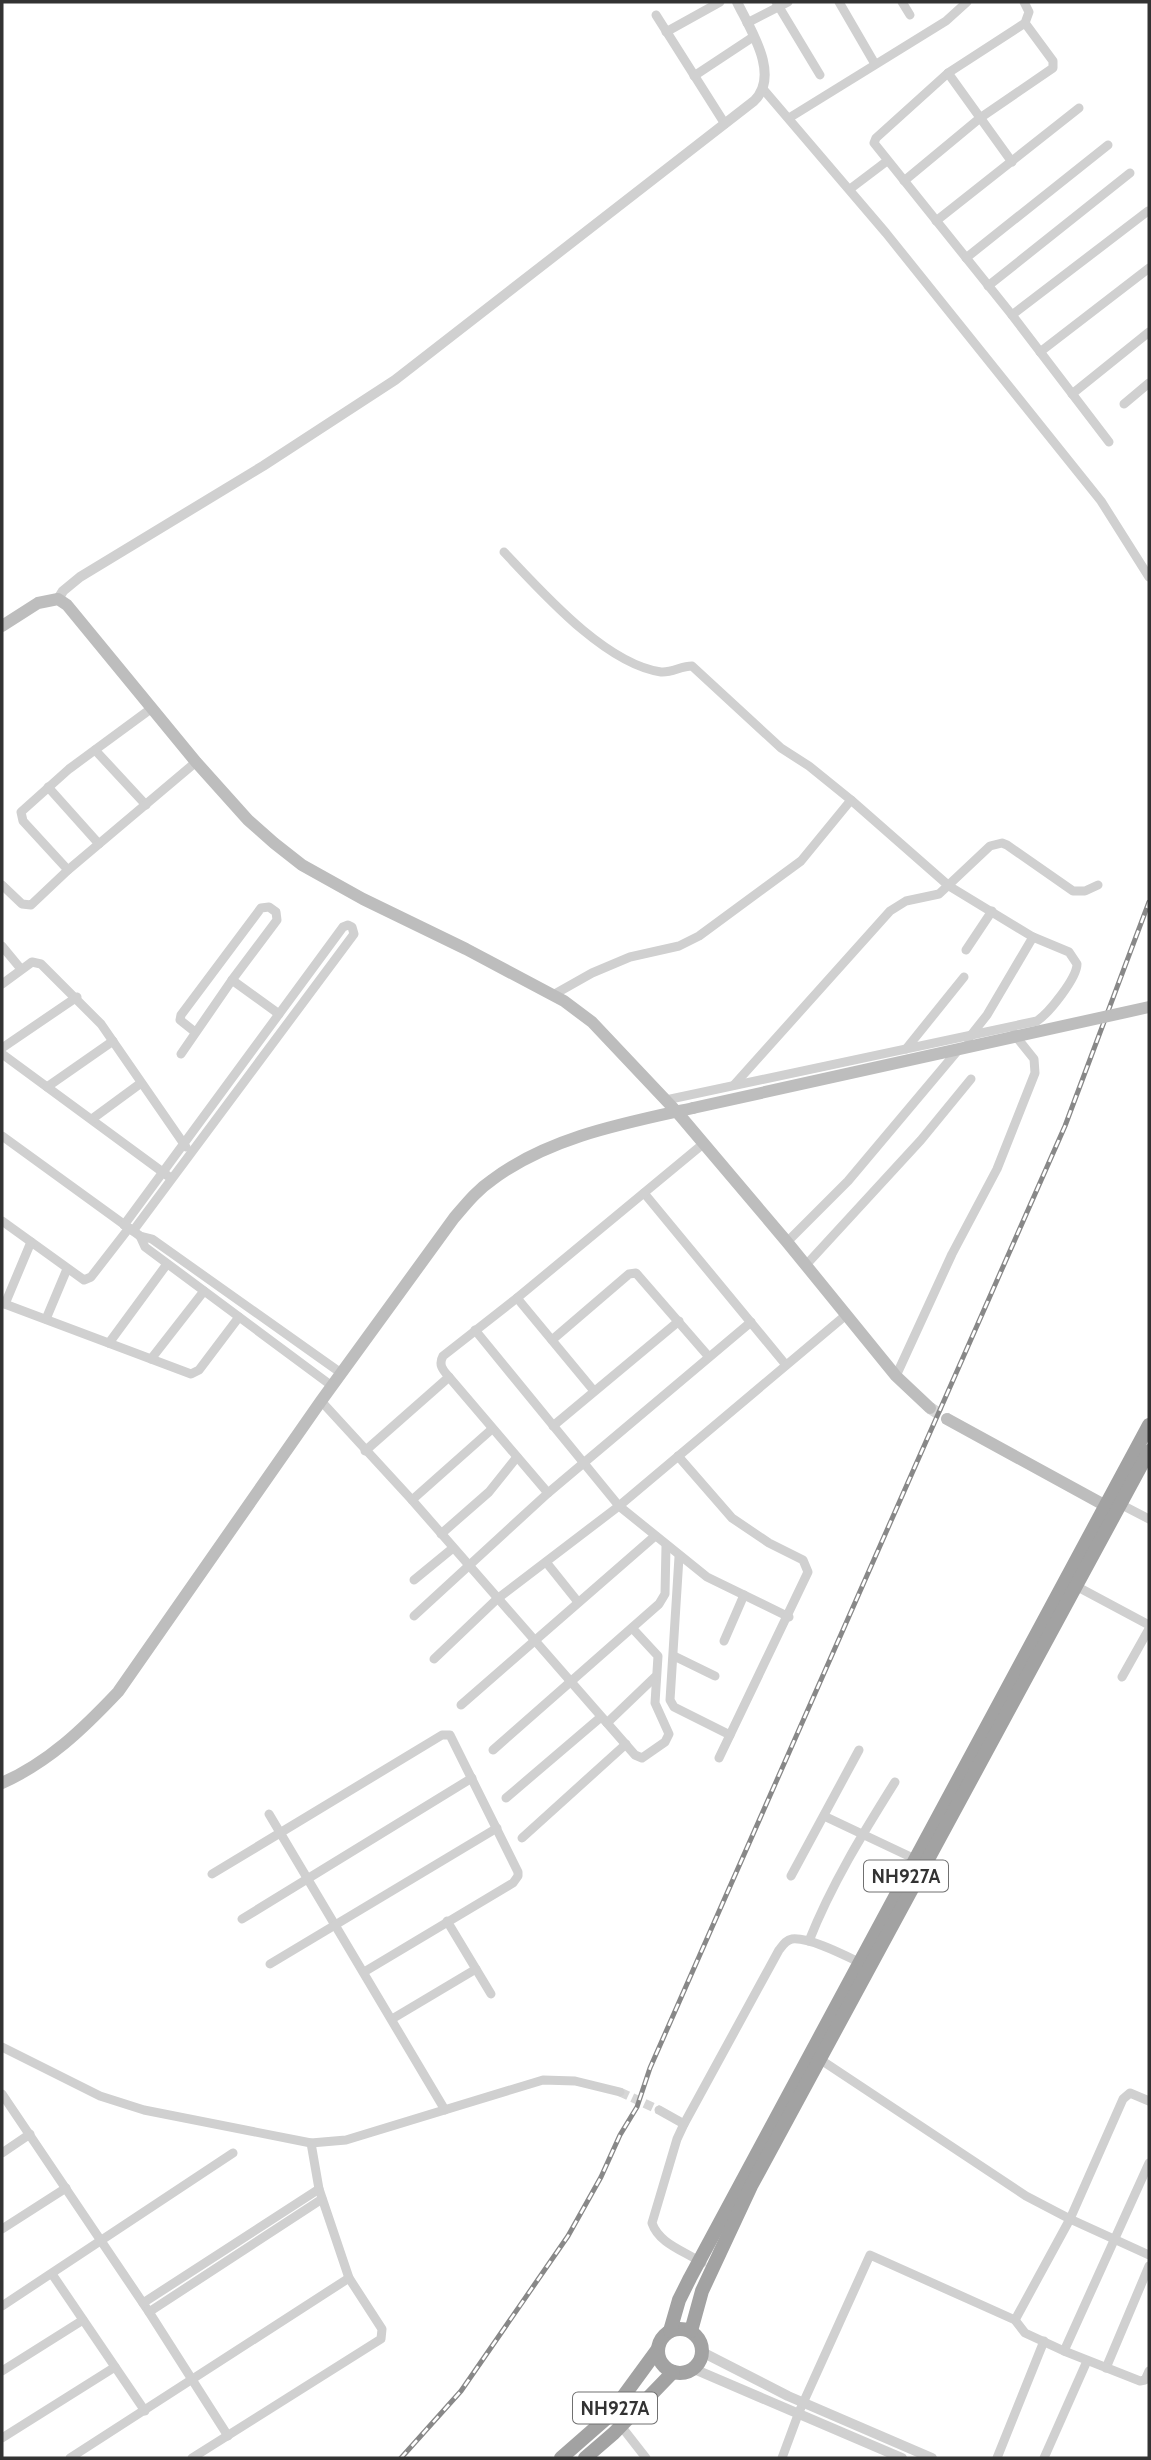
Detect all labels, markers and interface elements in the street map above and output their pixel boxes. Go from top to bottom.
road number: NH927A [864,1860,948,1892]
road number: NH927A [573,2392,657,2424]

